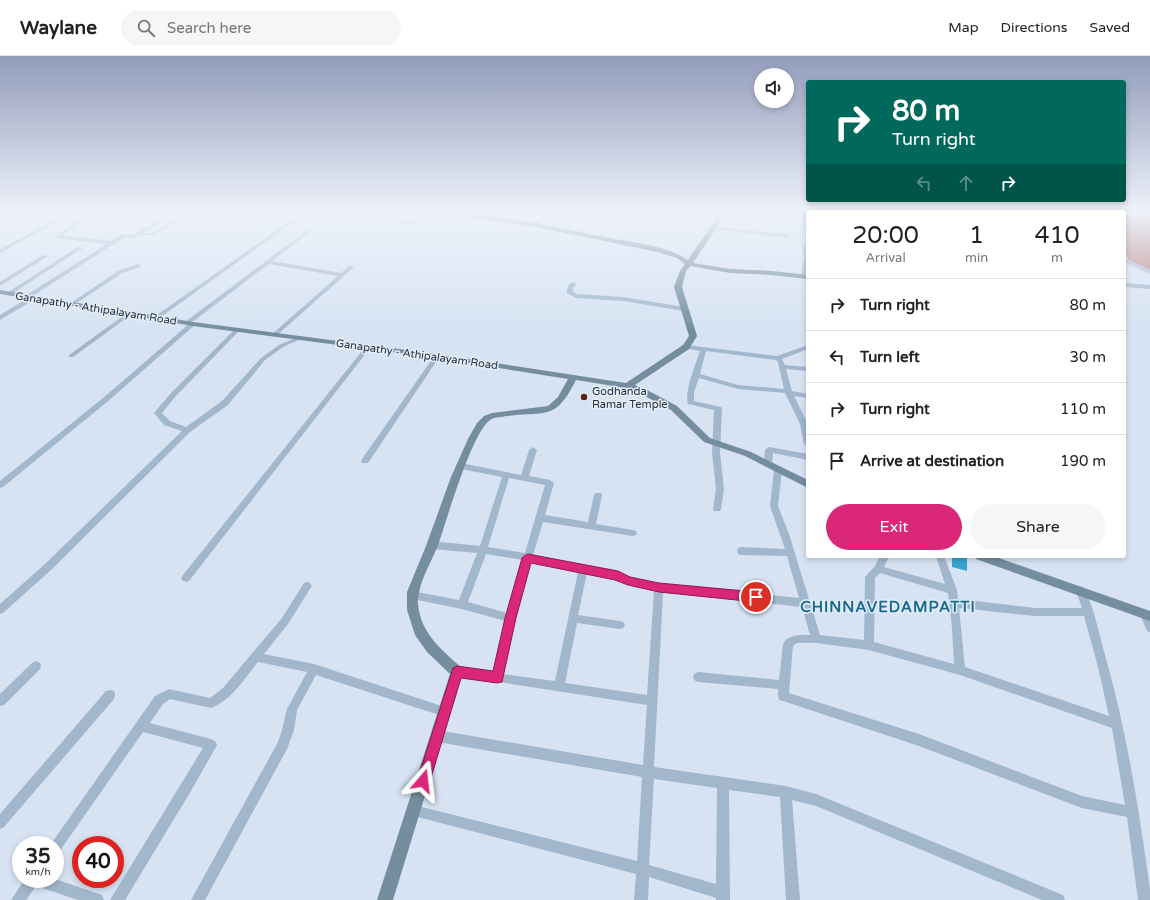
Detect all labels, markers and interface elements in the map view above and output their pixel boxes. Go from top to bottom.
search box [121,10,401,46]
text: Waylane [20,17,97,39]
icon: search [135,17,157,39]
text: Search here [167,19,251,37]
text: Map [948,19,979,36]
text: Directions [1001,19,1068,36]
text: Saved [1090,19,1130,36]
map controls [754,68,794,108]
button: sound [754,68,794,108]
text: 80 m [892,94,960,128]
icon: right [826,96,878,148]
text: Turn right [892,128,976,150]
icon: left [913,172,935,194]
icon: ahead [955,172,977,194]
icon: right [997,172,1019,194]
text: 20:00 [852,221,919,250]
text: 1 [969,221,984,250]
text: 410 [1034,221,1080,250]
text: Arrival [865,250,906,266]
text: min [965,250,988,266]
text: m [1051,250,1063,266]
street label: Ganapathy - Athipalayam Road [14,289,178,328]
icon: right [826,294,848,316]
text: Turn right [860,296,930,314]
text: 80 m [1069,296,1106,314]
street label: Ganapathy - Athipalayam Road [335,337,499,372]
icon: left [826,346,848,368]
text: Turn left [860,348,920,366]
text: 30 m [1069,348,1106,366]
place label: Godhanda Ramar Temple [592,385,668,411]
marker: Godhanda Ramar Temple [579,392,589,402]
icon: right [826,398,848,420]
text: Turn right [860,400,930,418]
text: 110 m [1060,400,1106,418]
icon: arrive [826,450,848,472]
text: Arrive at destination [860,452,1004,470]
text: 190 m [1060,452,1106,470]
button: Exit [826,504,962,550]
button: Share [970,504,1106,550]
pin [739,580,773,614]
icon: arrive [745,586,767,608]
district label: CHINNAVEDAMPATTI [800,598,976,616]
position arrow [402,760,444,802]
speed limit sign: 40 [72,836,124,888]
text: 35 [25,845,51,869]
text: km/h [25,866,51,878]

